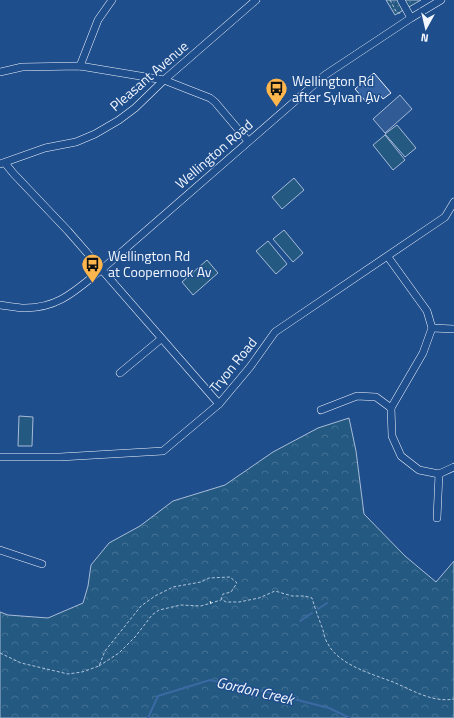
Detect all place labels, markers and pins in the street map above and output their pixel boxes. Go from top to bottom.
place label: Wellington Rd after Sylvan Av [292,70,380,107]
bus stop icon: Wellington Rd after Sylvan Av [263,76,289,109]
place label: Wellington Rd at Coopernook Av [108,245,212,282]
bus stop icon: Wellington Rd at Coopernook Av [80,251,106,284]

